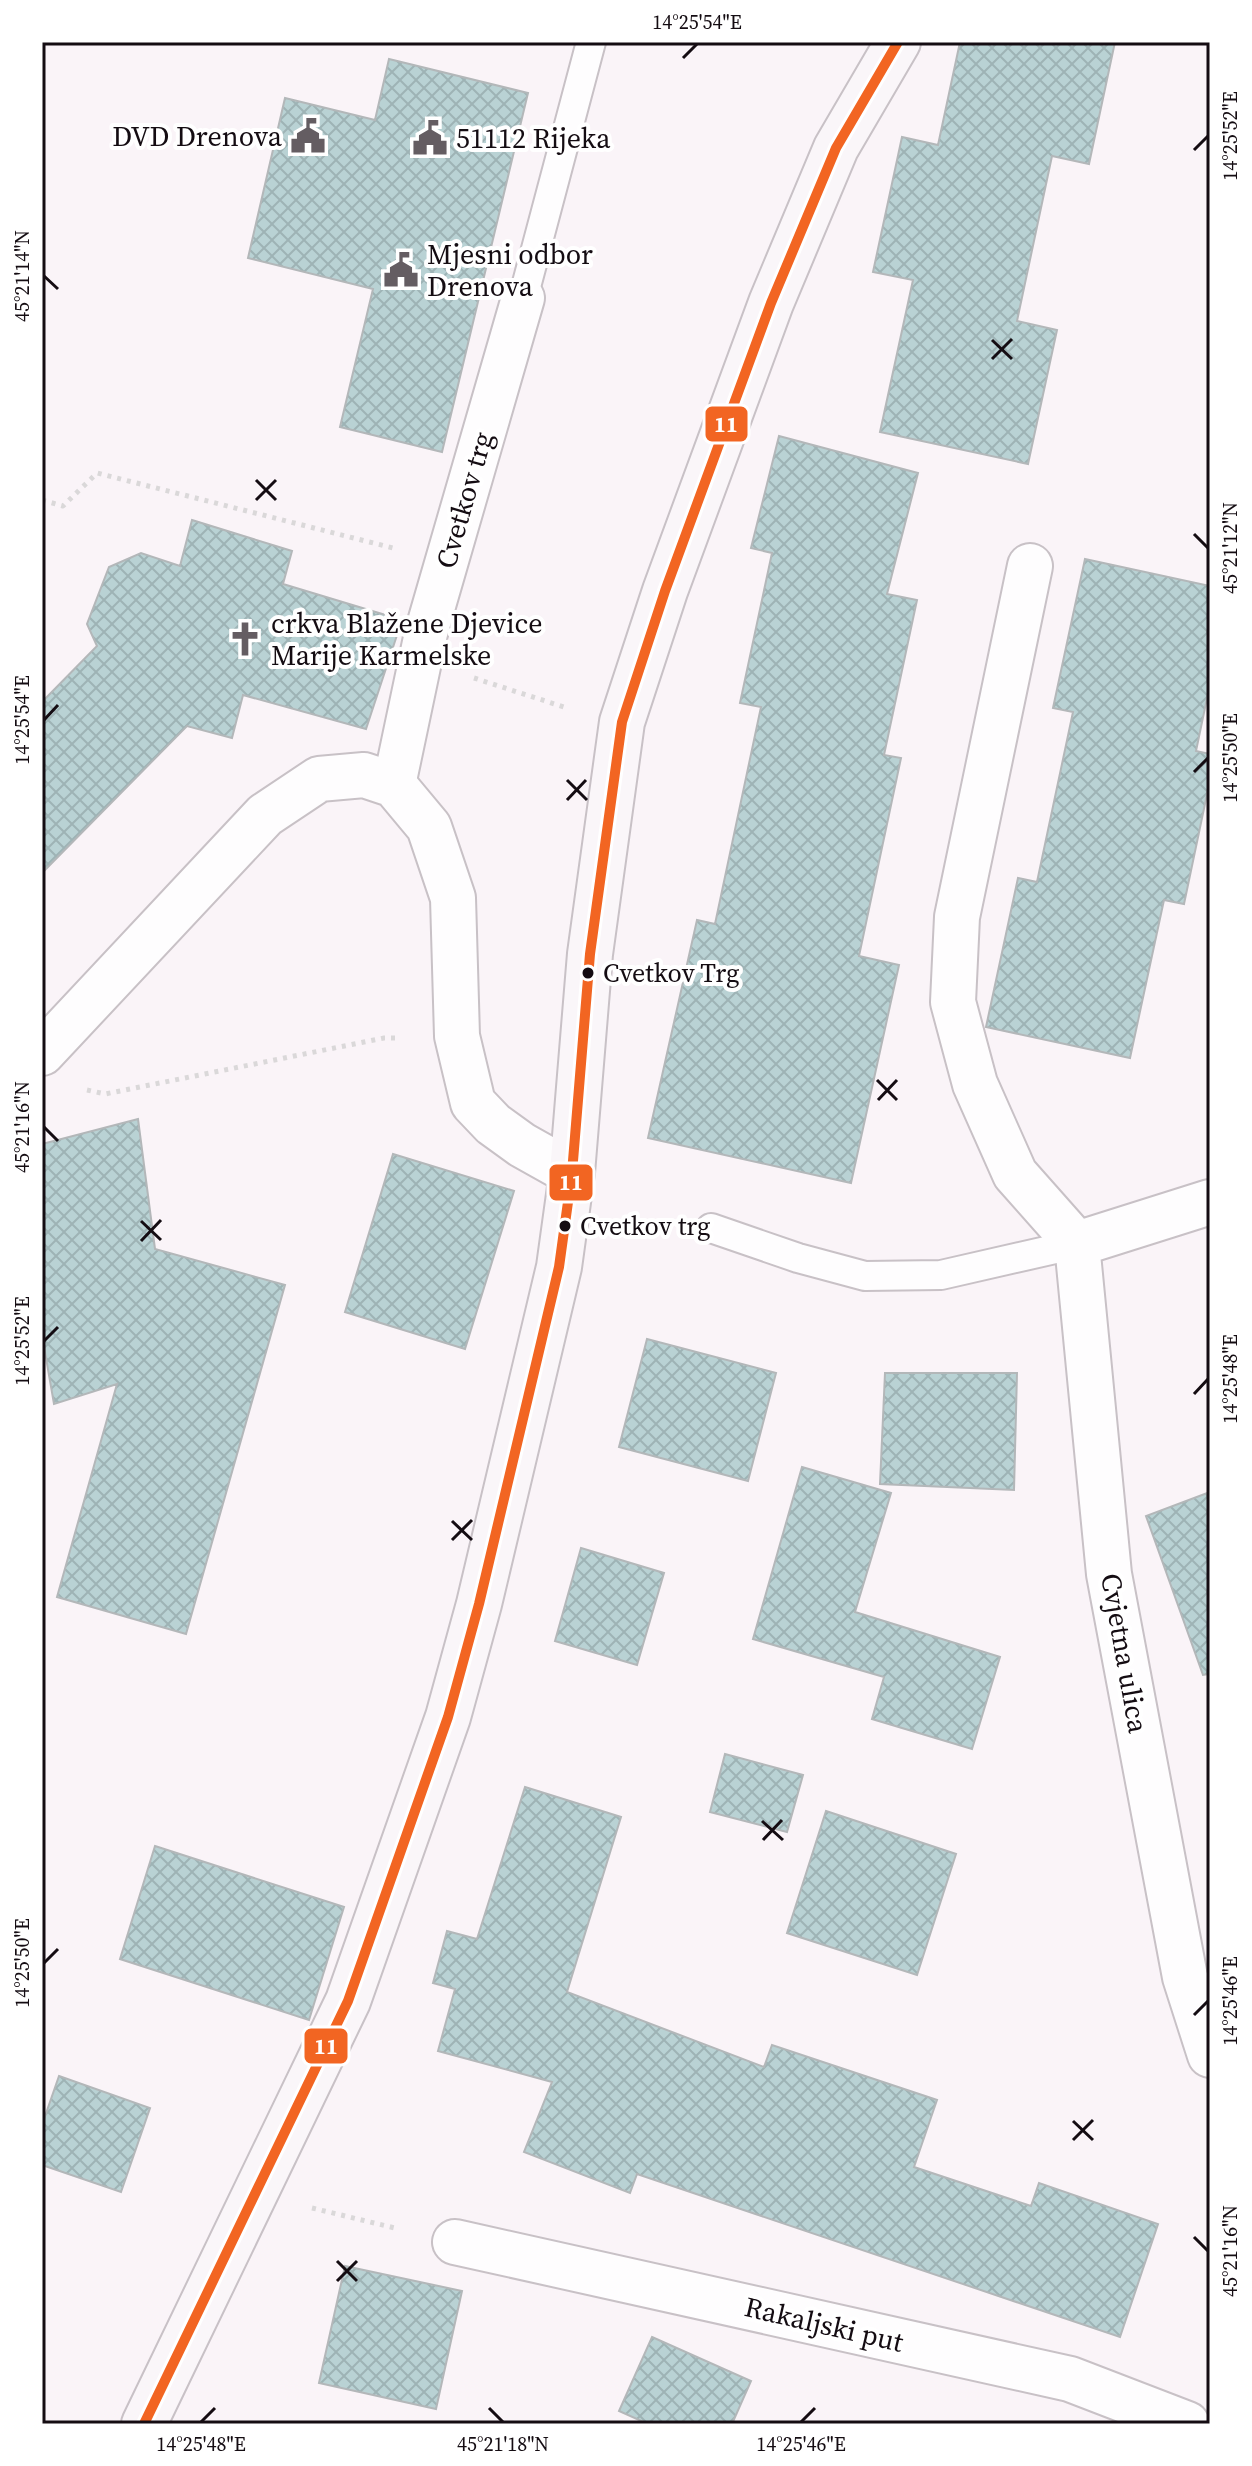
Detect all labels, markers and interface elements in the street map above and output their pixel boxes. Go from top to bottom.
text: 14°25'54"E [652,8,742,36]
text: 14°25'52"E [1216,91,1244,181]
place label: DVD Drenova [112,117,283,155]
public building icon: DVD Drenova [289,117,327,155]
public building icon: 51112 Rijeka [411,119,449,157]
place label: 51112 Rijeka [456,119,611,157]
text: 45°21'14"N [8,230,36,322]
place label: Mjesni odbor Drenova [427,235,593,305]
public building icon: Mjesni odbor Drenova [382,251,420,289]
line badge: 11 [704,405,749,443]
text: 11 [714,409,738,439]
street label: Cvetkov trg [426,427,502,573]
text: 45°21'12"N [1216,502,1244,594]
place label: crkva Blažene Djevice Marije Karmelske [271,604,543,674]
church icon: crkva Blažene Djevice Marije Karmelske [226,620,264,658]
text: 14°25'54"E [8,675,36,765]
text: 14°25'50"E [1216,713,1244,803]
place label: Cvetkov Trg [603,955,740,991]
marker: Cvetkov Trg [580,965,596,981]
text: 45°21'16"N [8,1081,36,1173]
line badge: 11 [548,1163,594,1202]
text: 11 [559,1167,583,1197]
place label: Cvetkov trg [580,1208,711,1244]
marker: Cvetkov trg [557,1218,573,1234]
text: 14°25'52"E [8,1296,36,1386]
text: 14°25'48"E [1216,1334,1244,1424]
street label: Cvjetna ulica [1092,1570,1158,1737]
text: 14°25'50"E [8,1918,36,2008]
text: 14°25'46"E [1216,1956,1244,2046]
line badge: 11 [303,2027,349,2065]
text: 11 [314,2031,338,2061]
text: 45°21'16"N [1216,2205,1244,2297]
street label: Rakaljski put [741,2287,908,2361]
text: 14°25'48"E [156,2430,246,2458]
text: 45°21'18"N [457,2430,549,2458]
text: 14°25'46"E [756,2430,846,2458]

